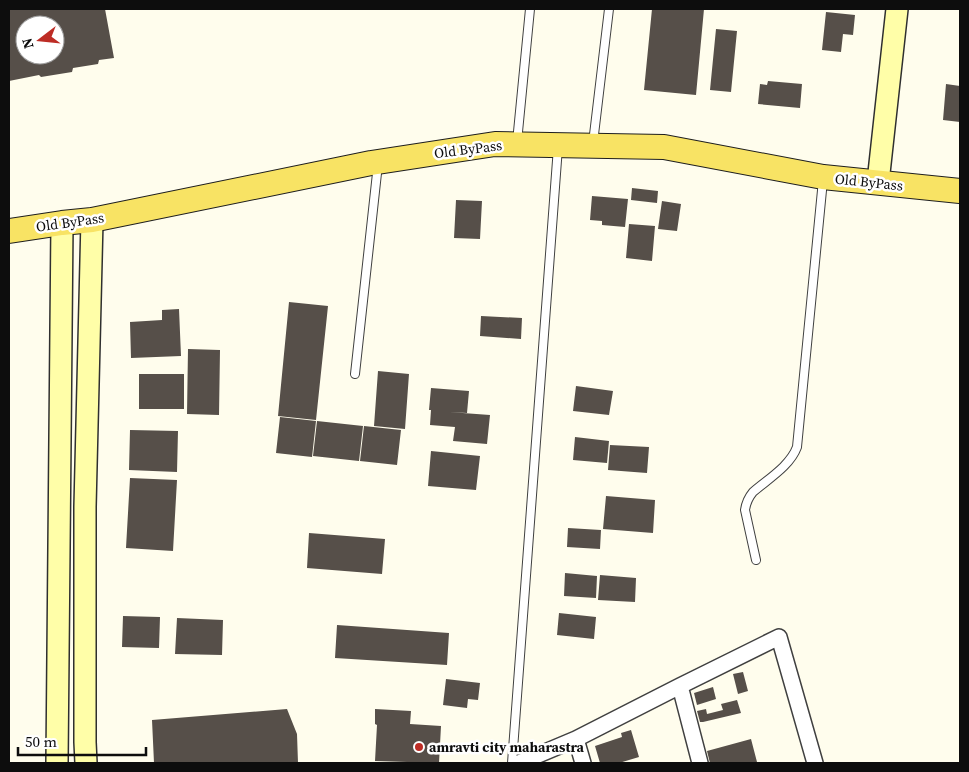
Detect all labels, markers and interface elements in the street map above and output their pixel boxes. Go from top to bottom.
north arrow [15,15,65,65]
text: N [16,36,39,51]
street label: Old ByPass [433,135,503,163]
street label: Old ByPass [834,168,904,196]
street label: Old ByPass [35,207,105,237]
scale bar [18,724,145,756]
text: 50 m [25,731,57,752]
place label: amravti city maharastra [429,737,585,757]
marker: amravti city maharastra [413,741,425,753]

